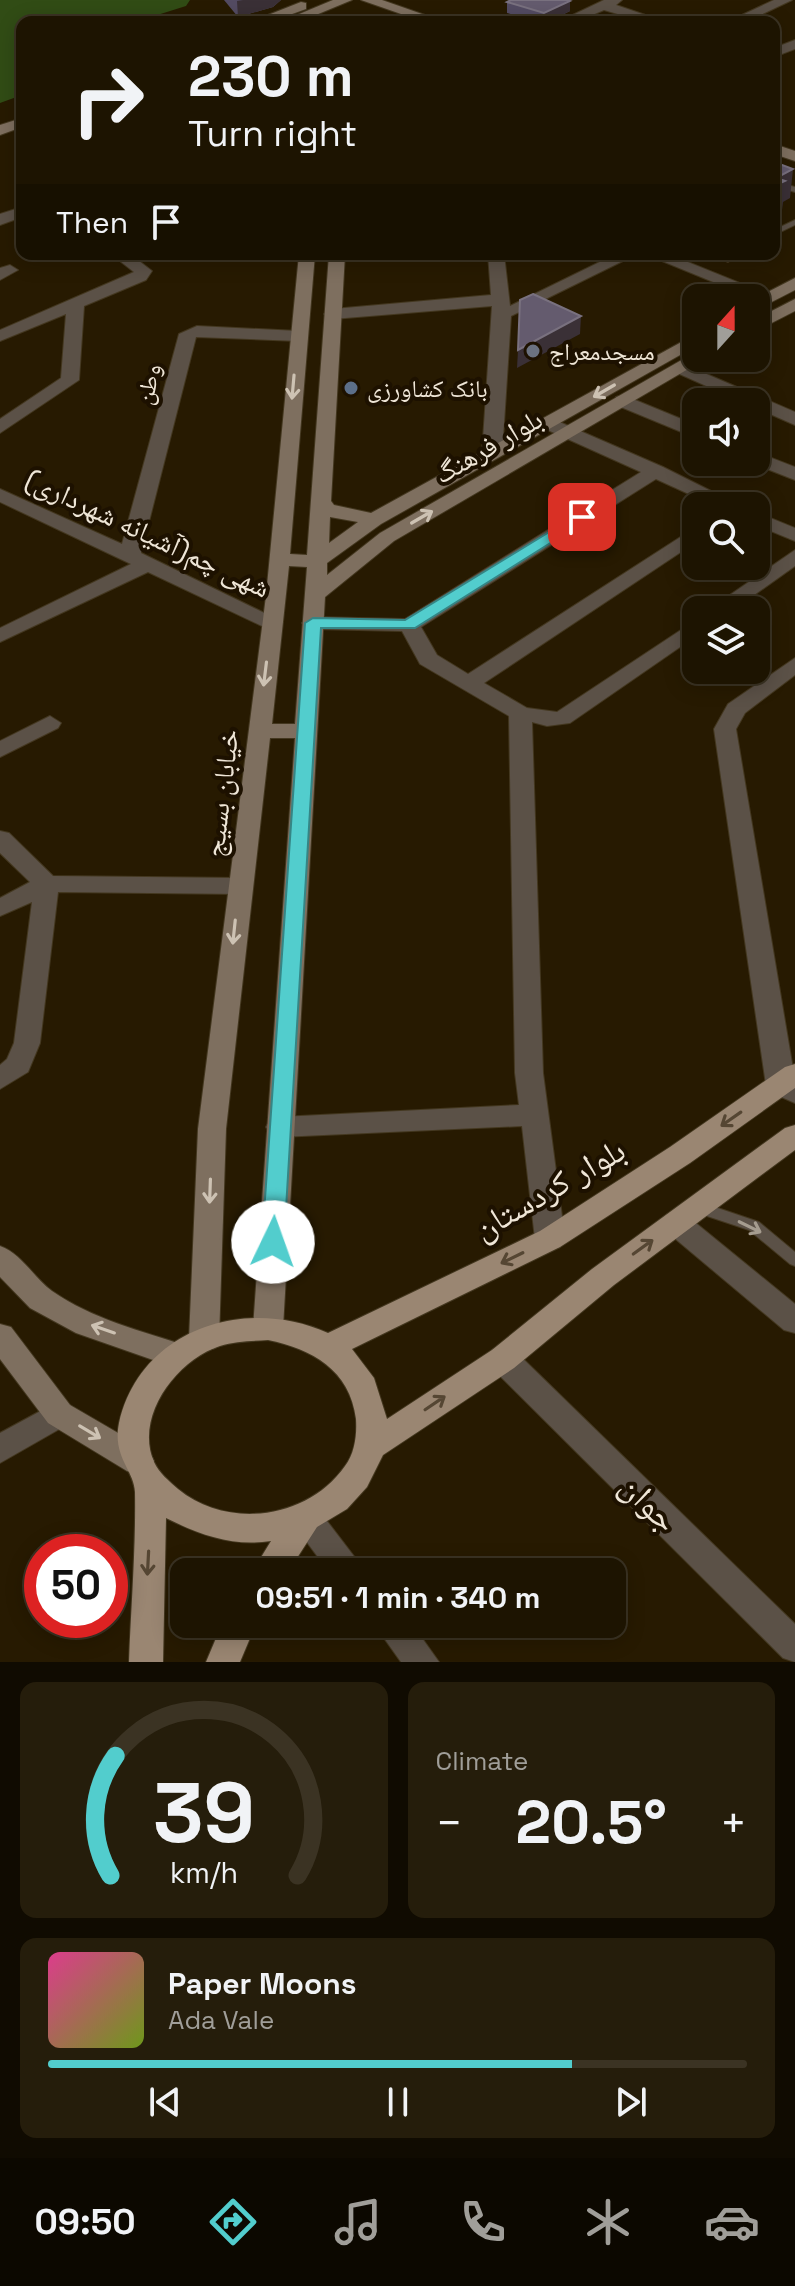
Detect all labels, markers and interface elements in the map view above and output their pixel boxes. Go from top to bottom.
text: 230 m [188,41,354,112]
icon: right [56,48,160,152]
text: Turn right [188,111,357,157]
icon: arrive [144,200,188,244]
text: Then [56,203,128,242]
north arrow [682,284,770,372]
map controls [682,284,770,684]
place label: مسجدمعراج [549,336,655,367]
marker: مسجدمعراج [524,342,542,360]
street label: وطن [128,360,168,408]
one-way arrow [286,373,301,400]
place label: بانک کشاورزی [367,373,488,404]
marker: بانک کشاورزی [342,379,360,397]
one-way arrow [593,383,616,399]
button: sound [682,388,770,476]
street label: بلوار فرهنگ [427,401,549,491]
street label: شهی چم(آشیانه شهرداری) [19,461,276,606]
pin [548,483,616,551]
button: search [682,492,770,580]
icon: arrive [560,495,604,539]
one-way arrow [410,509,433,525]
button: layers [682,596,770,684]
one-way arrow [257,661,272,686]
street label: خیابان بسیج [195,727,247,859]
one-way arrow [227,918,242,945]
one-way arrow [721,1111,743,1127]
street label: بلوار کردستان [465,1128,633,1250]
one-way arrow [202,1177,217,1204]
position arrow [231,1200,315,1284]
one-way arrow [737,1220,761,1235]
one-way arrow [632,1239,653,1256]
one-way arrow [500,1251,524,1266]
one-way arrow [90,1321,115,1336]
one-way arrow [423,1394,445,1411]
one-way arrow [78,1425,101,1441]
street label: جوان [611,1465,687,1541]
speed limit sign: 50 [24,1534,128,1638]
one-way arrow [140,1549,155,1576]
text: 09:51 · 1 min · 340 m [256,1578,540,1617]
text: Climate [436,1744,528,1778]
text: 39 [153,1760,255,1866]
text: 20.5° [516,1784,667,1861]
text: − [436,1795,463,1851]
text: + [720,1795,747,1851]
text: km/h [170,1855,238,1891]
text: Paper Moons [168,1964,357,2003]
text: Ada Vale [168,2003,274,2037]
icon: previous [143,2080,187,2124]
icon: pause [376,2080,420,2124]
icon: next [609,2080,653,2124]
icon: directions [205,2194,261,2250]
icon: music [330,2194,386,2250]
icon: phone [455,2194,511,2250]
icon: climate [580,2194,636,2250]
icon: car [704,2194,760,2250]
text: 09:50 [34,2199,136,2245]

